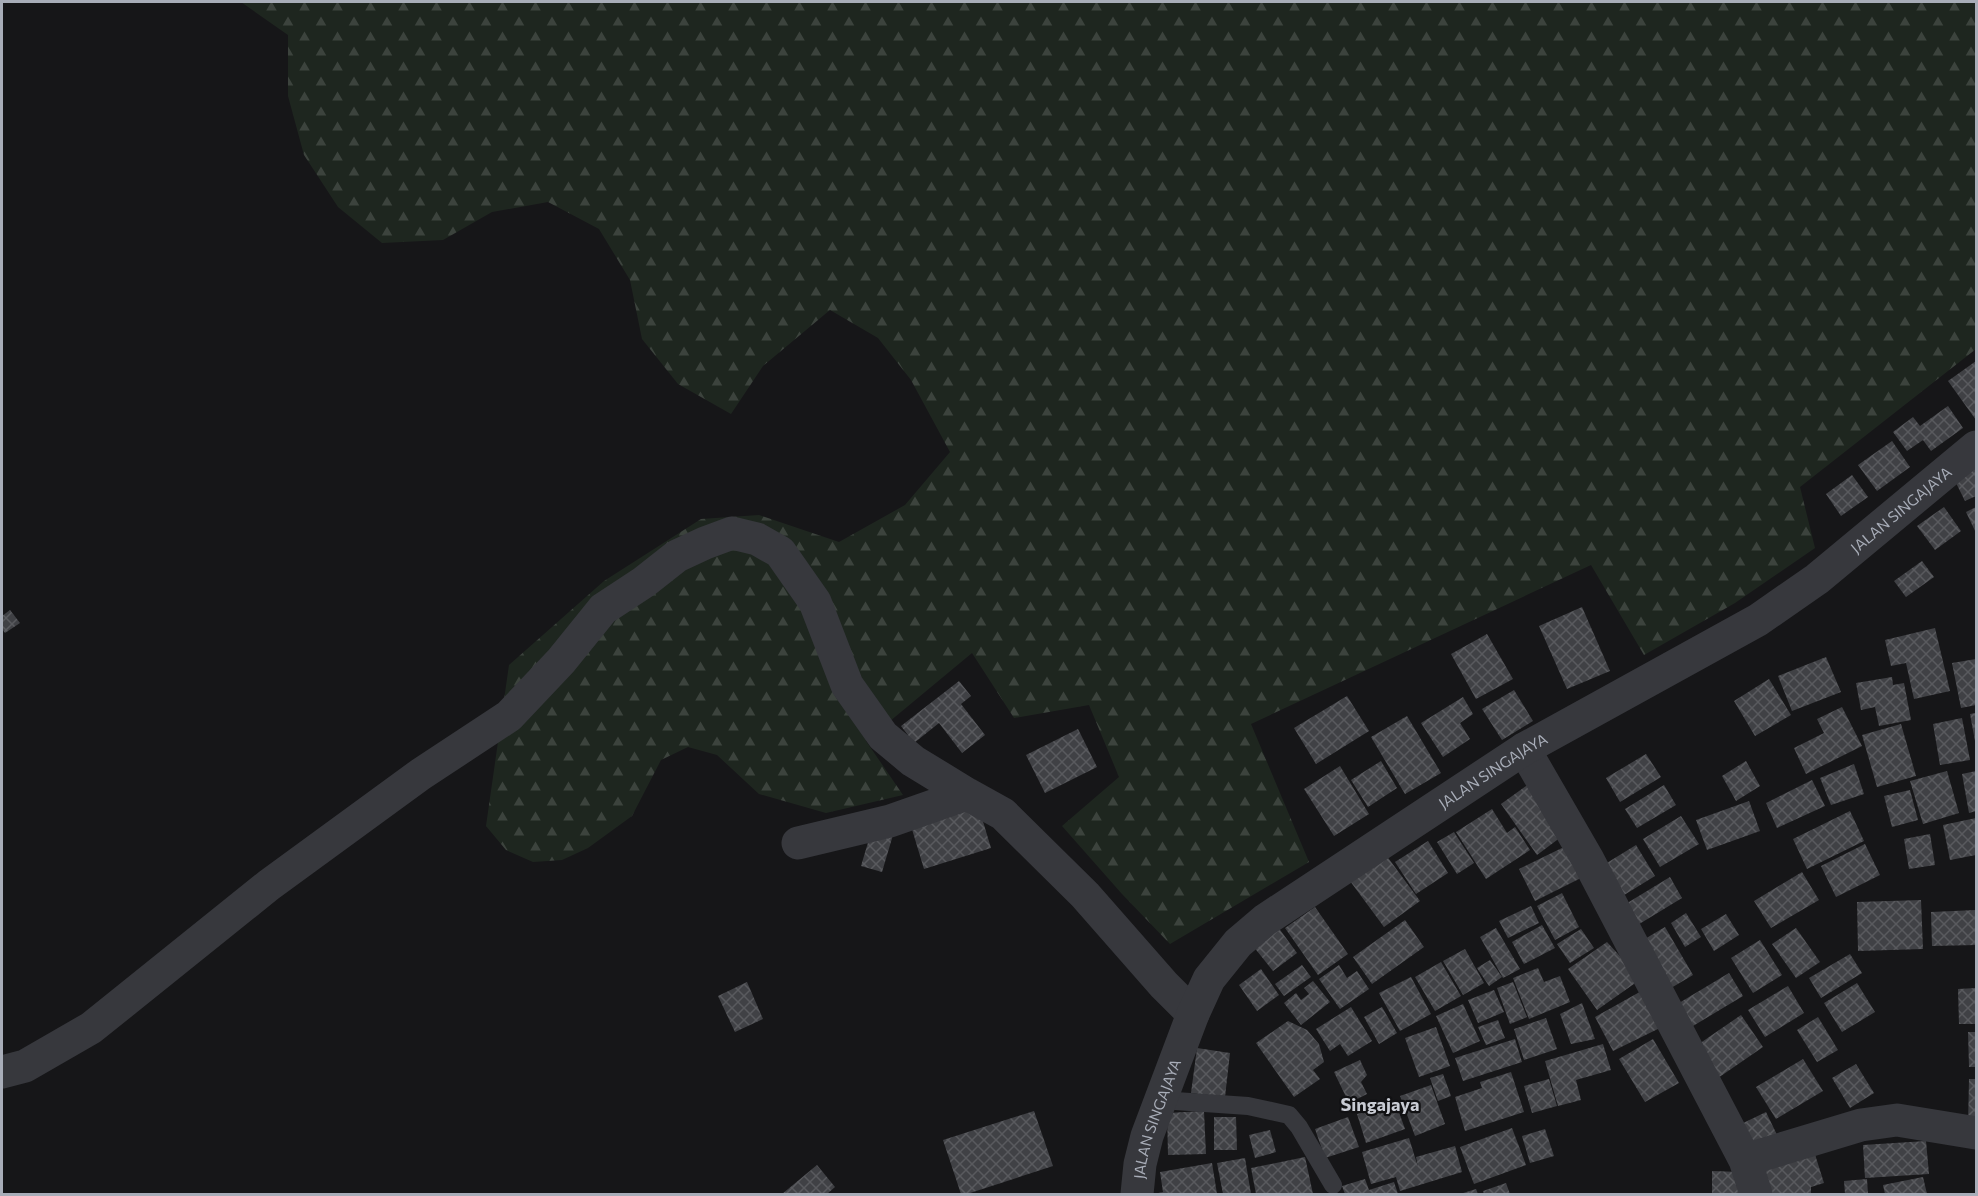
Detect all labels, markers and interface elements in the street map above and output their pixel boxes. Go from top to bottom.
street label: JALAN SINGAJAYA [1847,462,1955,556]
street label: JALAN SINGAJAYA [1435,729,1550,812]
street label: JALAN SINGAJAYA [1130,1056,1184,1180]
district label: Singajaya [1341,1093,1419,1115]

